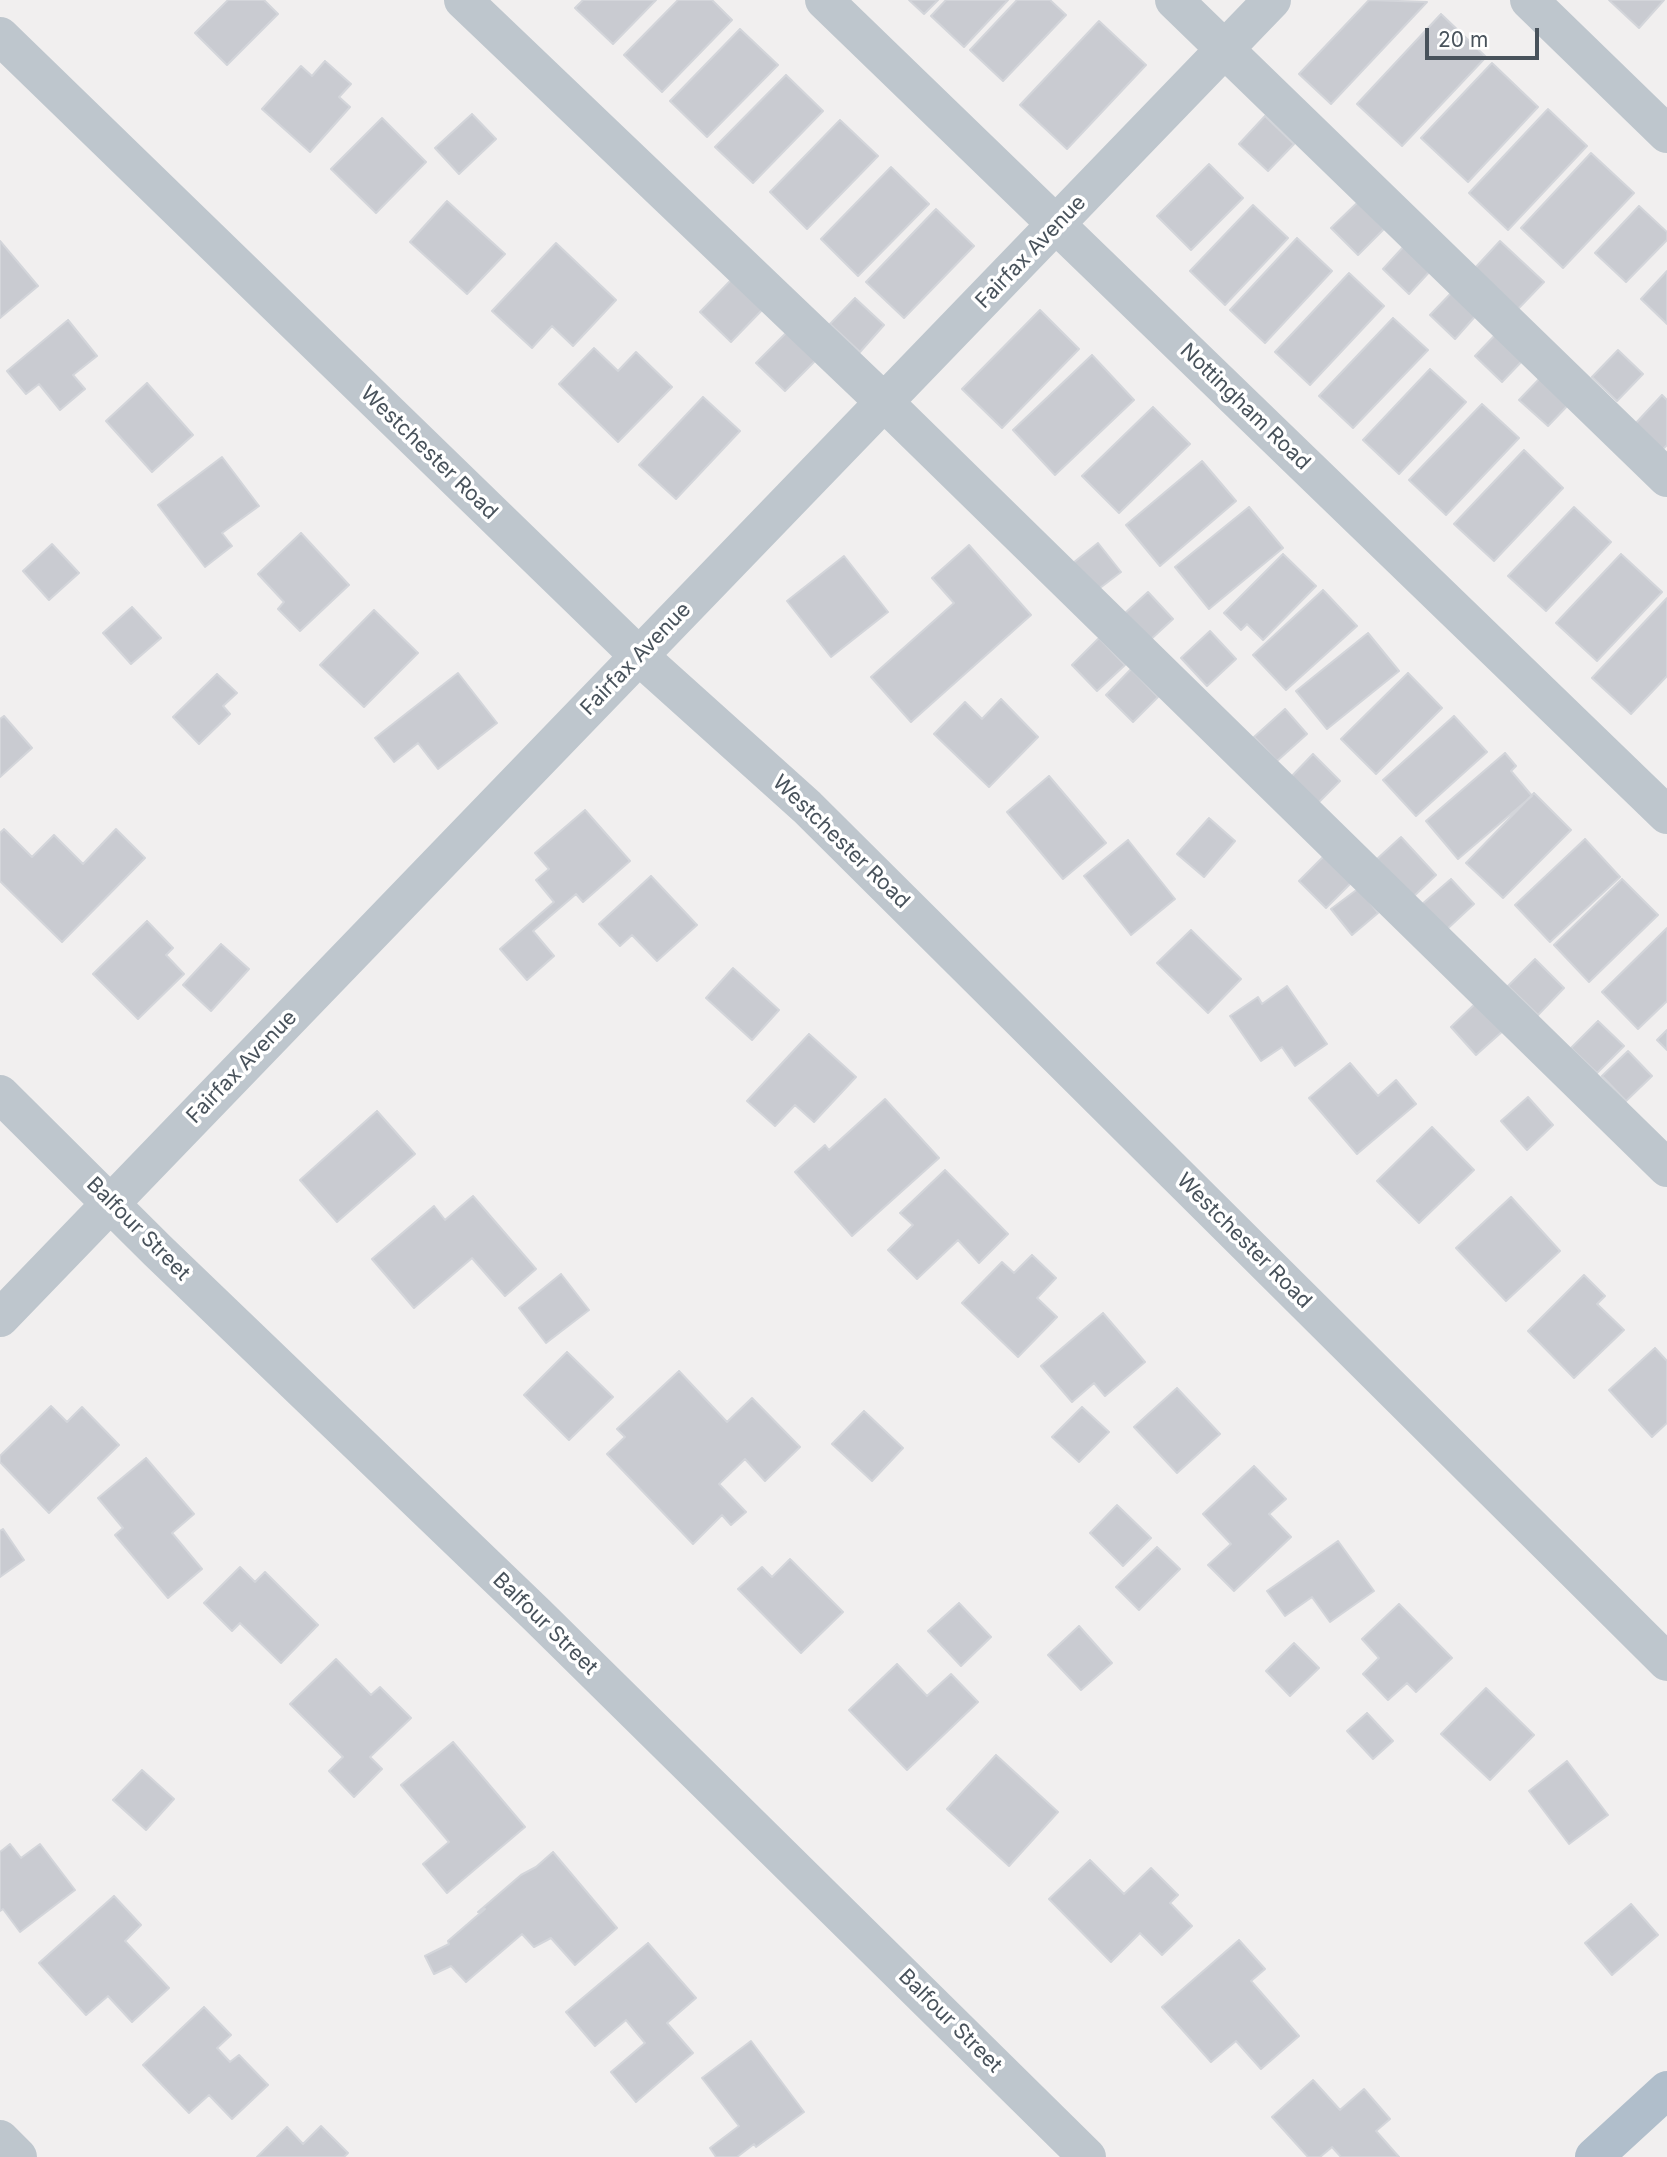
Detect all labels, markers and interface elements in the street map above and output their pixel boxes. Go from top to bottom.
scale bar [1429,14,1543,58]
text: 20 m [1438,27,1488,52]
street label: Fairfax Avenue [971,190,1091,314]
street label: Nottingham Road [1175,338,1315,476]
street label: Westchester Road [355,381,503,525]
street label: Fairfax Avenue [576,597,696,721]
street label: Westchester Road [767,770,915,914]
street label: Fairfax Avenue [182,1005,302,1129]
street label: Westchester Road [1171,1168,1317,1314]
street label: Balfour Street [81,1172,195,1286]
street label: Balfour Street [487,1568,603,1680]
street label: Balfour Street [893,1964,1007,2078]

